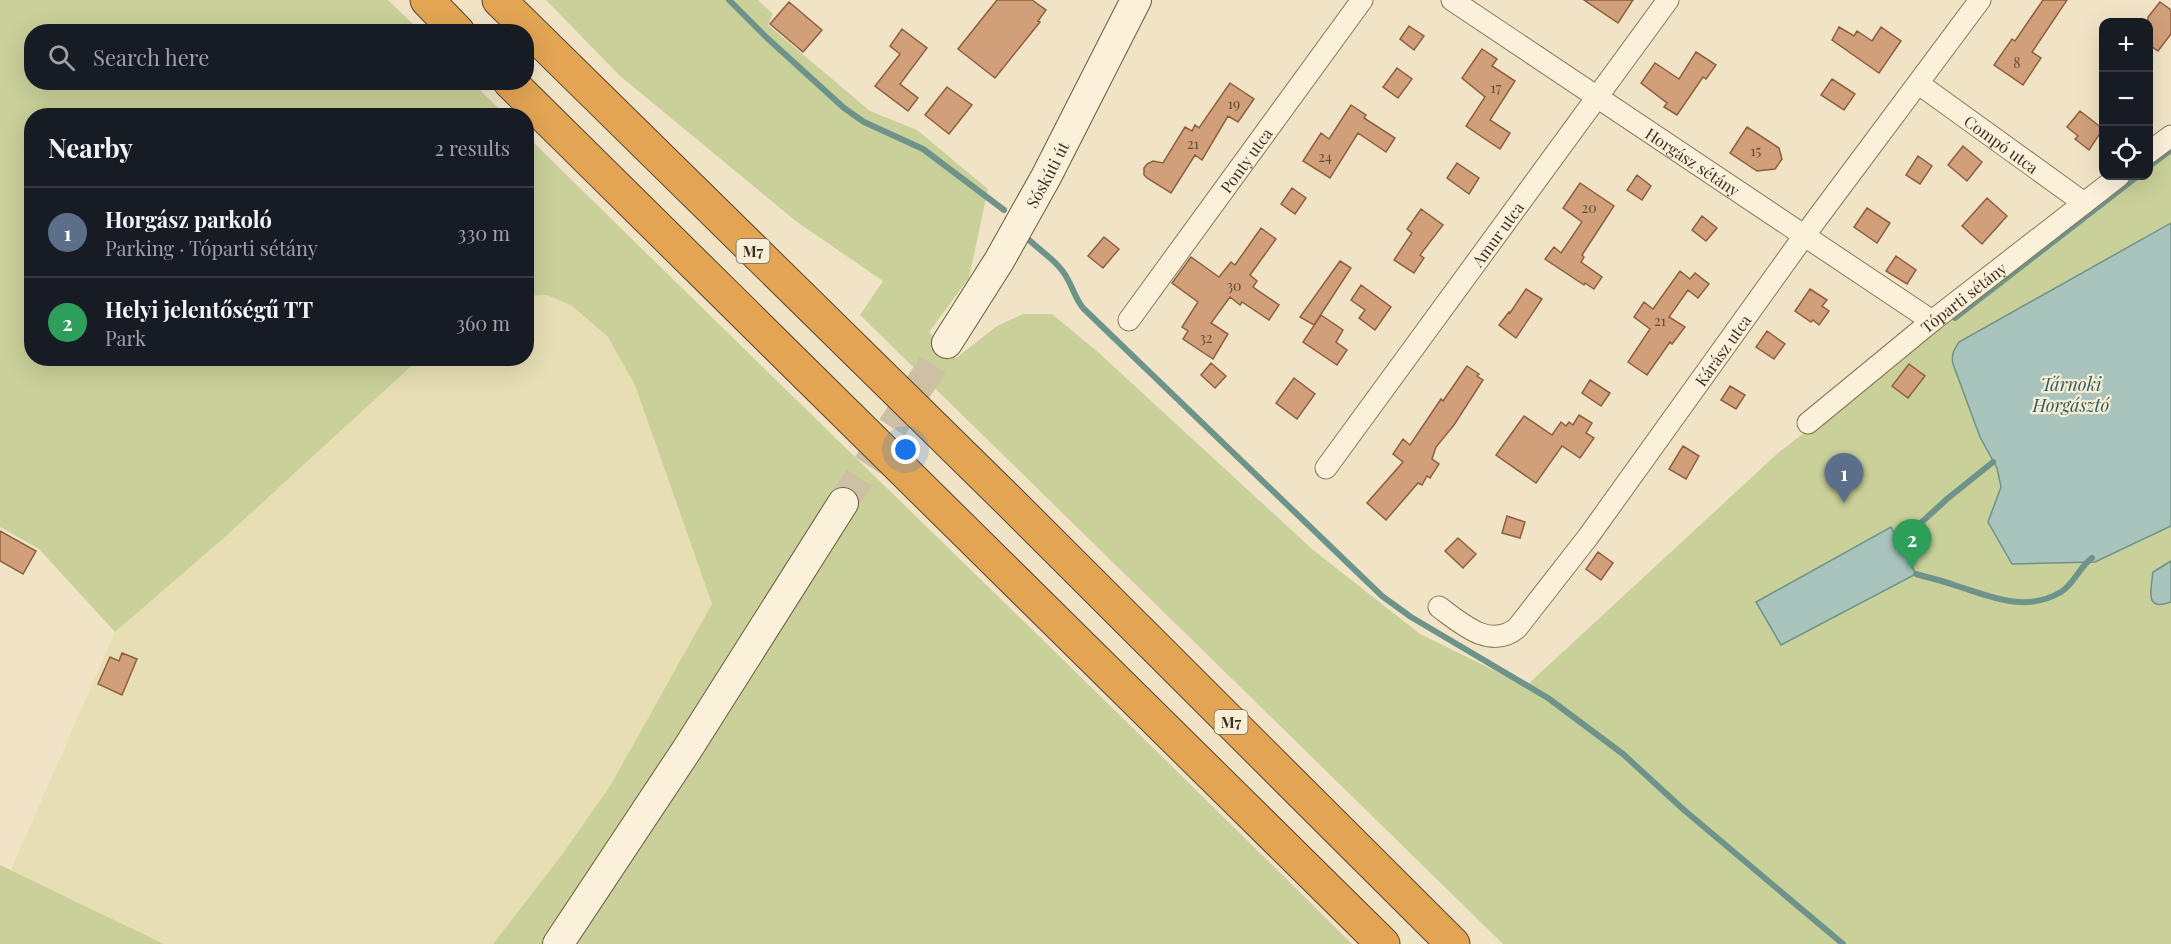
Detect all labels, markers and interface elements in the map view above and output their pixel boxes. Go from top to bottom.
map controls [2099,18,2153,180]
button: + [2099,18,2153,72]
search box [24,24,534,90]
icon: search [45,41,78,74]
text: Search here [93,42,209,72]
house number: 8 [2013,53,2021,72]
button: − [2099,72,2153,126]
house number: 17 [1491,78,1502,97]
house number: 19 [1228,94,1240,113]
street label: Compó utca [1960,110,2043,178]
street label: Horgász sétány [1642,122,1744,200]
street label: Ponty utca [1215,123,1276,197]
button: locate [2099,126,2153,180]
text: Nearby [48,130,133,165]
text: 2 results [435,134,510,161]
house number: 21 [1187,134,1199,153]
street label: Sóskúti út [1021,137,1073,211]
house number: 15 [1751,141,1762,160]
house number: 24 [1318,147,1332,166]
street label: Amur utca [1466,197,1528,271]
house number: 20 [1581,198,1597,217]
text: Horgász parkoló [105,204,272,234]
text: 1 [64,219,71,246]
text: 330 m [457,219,510,246]
text: Parking · Tóparti sétány [105,234,318,261]
road number: M7 [736,239,770,263]
street label: Tóparti sétány [1916,257,2010,337]
house number: 30 [1227,276,1241,295]
text: Helyi jelentőségű TT [105,294,313,324]
text: 2 [62,309,73,336]
text: 360 m [456,309,510,336]
street label: Kárász utca [1689,310,1755,390]
house number: 21 [1654,311,1666,330]
text: Park [105,324,146,351]
house number: 32 [1199,328,1213,347]
water label: Tárnoki Horgásztó [2032,372,2111,417]
your location [891,435,920,464]
pin: 1 [1824,454,1864,503]
pin: 2 [1892,520,1932,569]
road number: M7 [1214,710,1248,734]

